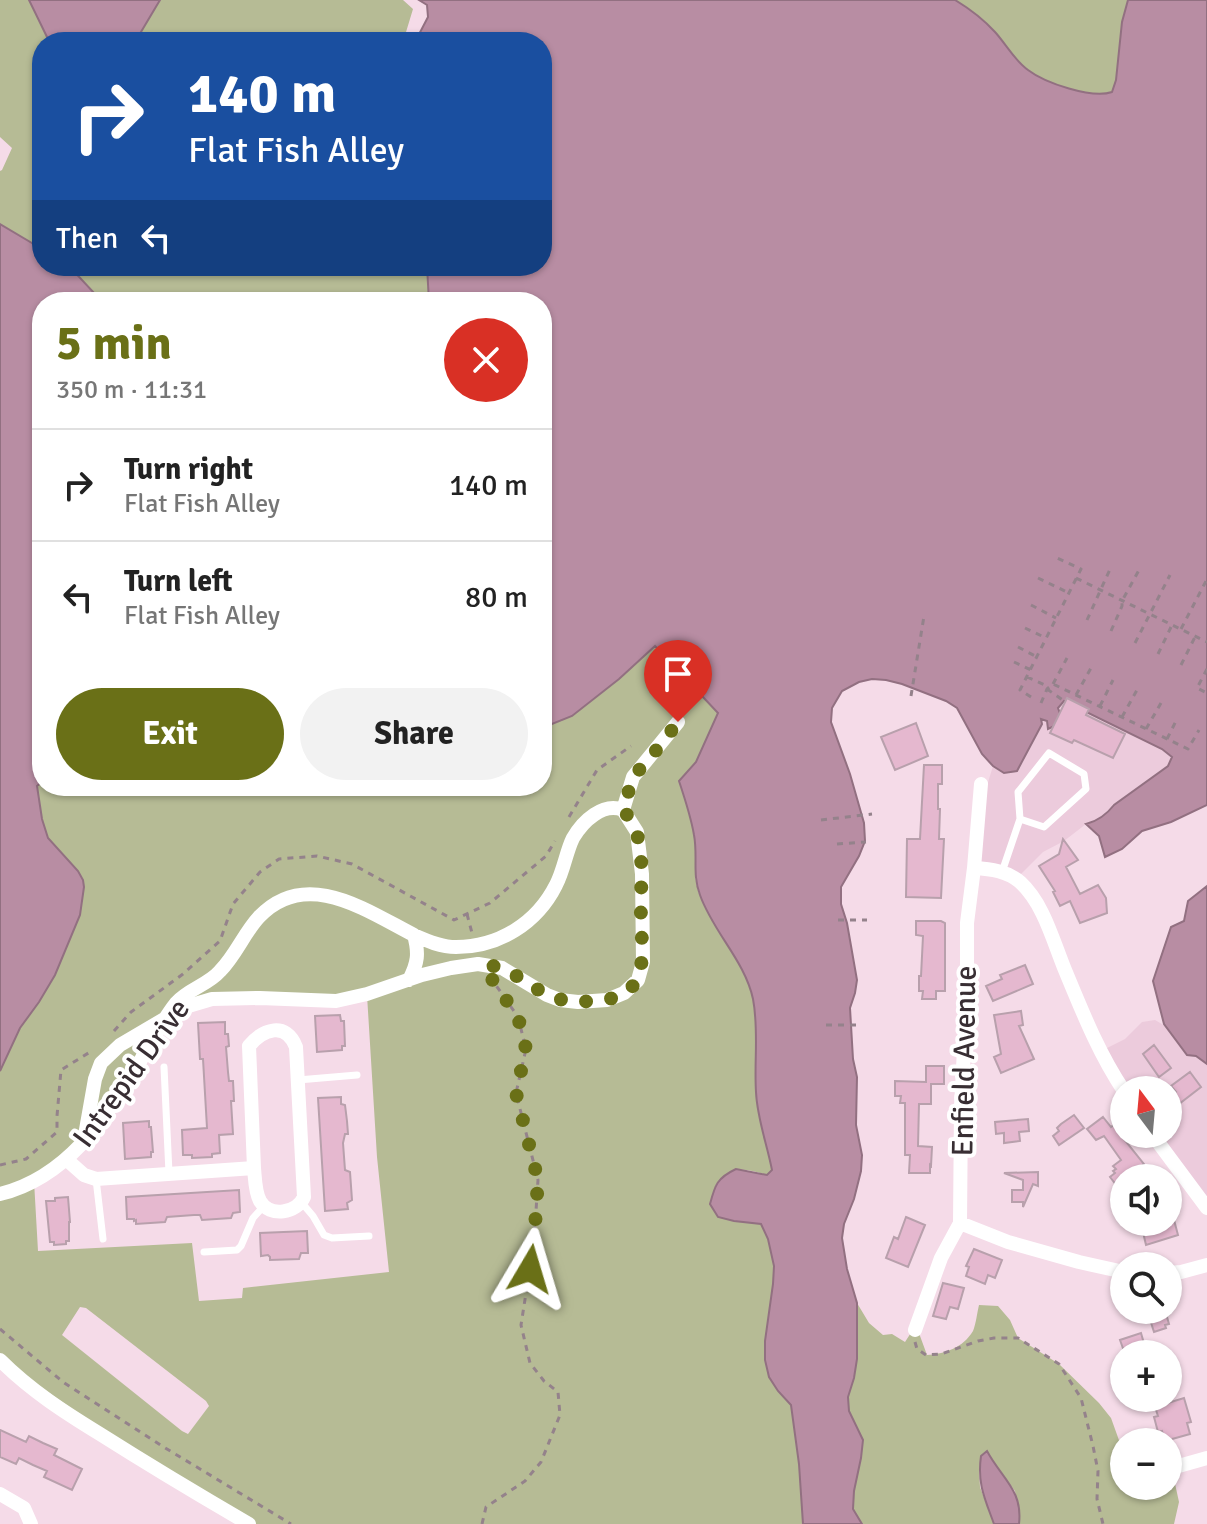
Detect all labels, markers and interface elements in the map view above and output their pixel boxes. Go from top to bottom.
text: 140 m [188,59,336,128]
icon: right [56,64,160,168]
text: Flat Fish Alley [188,128,404,173]
icon: left [134,216,178,260]
text: Then [56,220,118,257]
text: 5 min [56,314,172,373]
button: close [444,318,528,402]
text: 350 m · 11:31 [56,374,207,406]
text: Turn right [124,451,253,488]
icon: right [56,463,100,507]
text: 140 m [449,467,528,504]
text: Flat Fish Alley [124,488,280,520]
text: Turn left [124,563,233,600]
icon: left [56,575,100,619]
text: 80 m [465,579,528,616]
text: Flat Fish Alley [124,600,280,632]
pin [644,640,712,722]
icon: arrive [656,652,700,696]
button: Exit [56,688,284,780]
button: Share [300,688,528,780]
street label: Enfield Avenue [944,965,985,1157]
street label: Intrepid Drive [65,992,198,1155]
north arrow [1110,1076,1182,1148]
map controls [1110,1076,1182,1500]
button: sound [1110,1164,1182,1236]
position arrow [488,1227,572,1311]
button: search [1110,1252,1182,1324]
button: + [1110,1340,1182,1412]
button: − [1110,1428,1182,1500]

